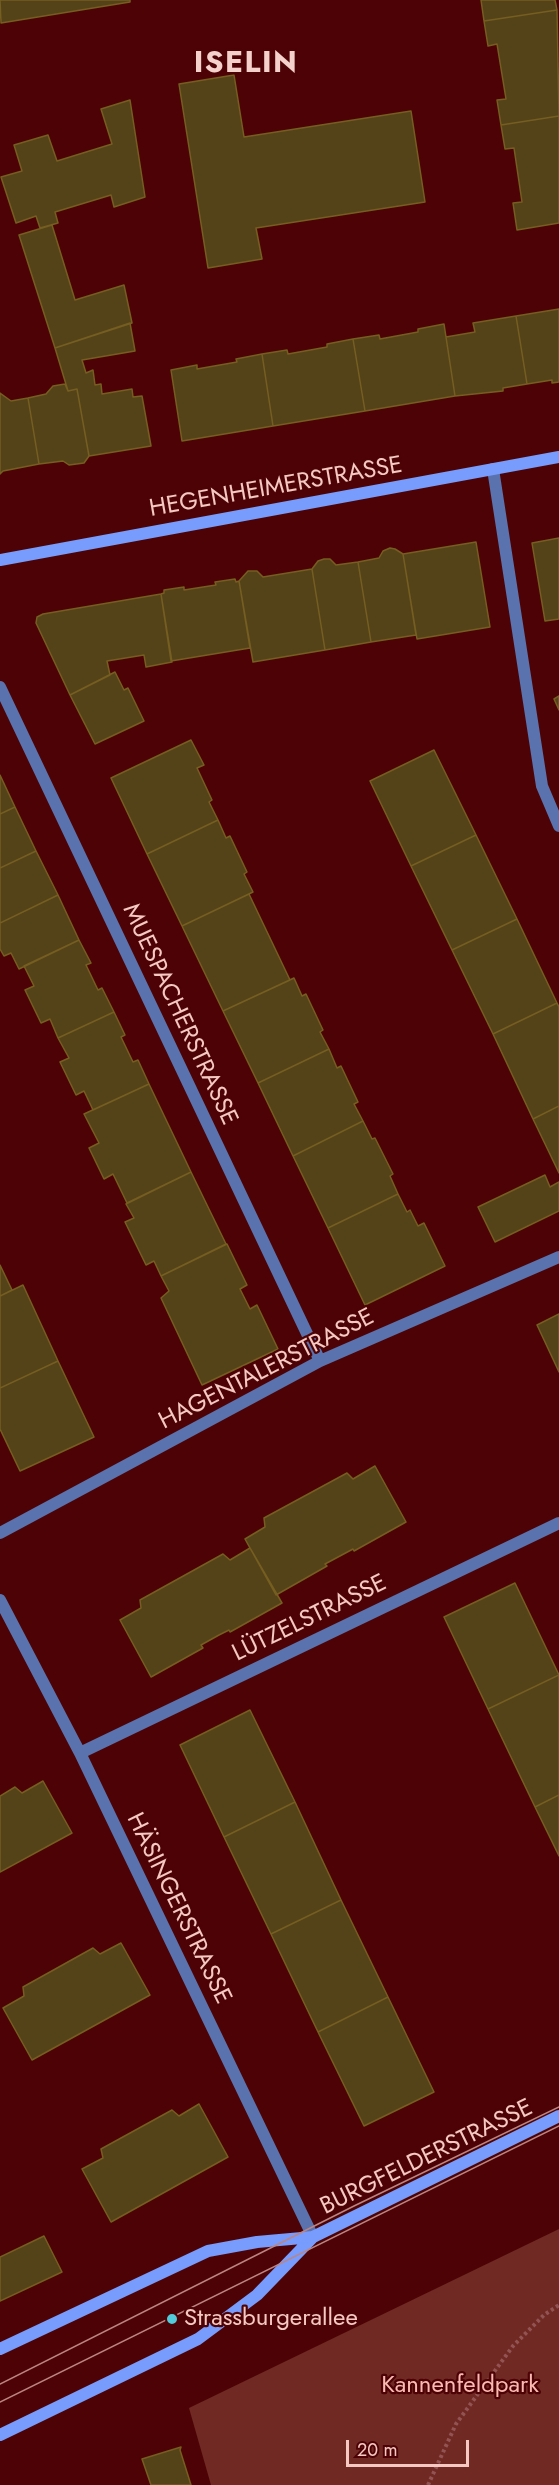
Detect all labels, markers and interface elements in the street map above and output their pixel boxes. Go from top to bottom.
district label: ISELIN [194,47,298,83]
street label: HEGENHEIMERSTRASSE [147,452,405,524]
street label: MUESPACHERSTRASSE [115,900,243,1130]
street label: HAGENTALERSTRASSE [155,1303,379,1437]
street label: LÜTZELSTRASSE [228,1569,392,1669]
street label: HÄSINGERSTRASSE [119,1809,237,2009]
street label: BURGFELDERSTRASSE [316,2094,538,2222]
place label: Strassburgerallee [184,2305,358,2333]
marker: Strassburgerallee [165,2312,179,2326]
park label: Kannenfeldpark [381,2372,539,2400]
scale bar [349,2428,472,2466]
text: 20 m [357,2437,397,2463]

